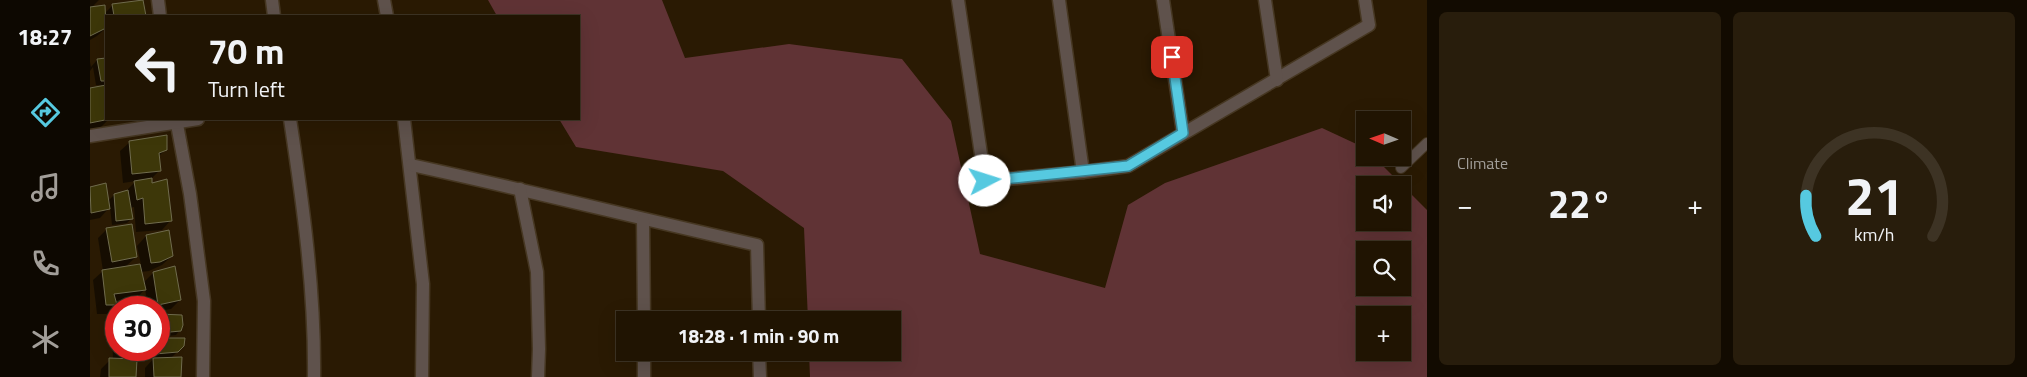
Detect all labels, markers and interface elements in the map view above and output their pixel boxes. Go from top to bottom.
text: 18:27 [18,20,72,54]
text: 70 m [208,24,284,78]
icon: left [125,35,190,100]
pin [1151,36,1193,78]
icon: arrive [1158,43,1186,71]
text: Turn left [208,72,285,106]
icon: directions [28,95,63,130]
north arrow [1356,111,1411,166]
map controls [1356,111,1411,361]
text: Climate [1457,151,1508,175]
position arrow [958,154,1010,206]
text: 21 [1845,156,1903,235]
icon: music [28,170,63,205]
text: 22° [1548,175,1612,233]
button: sound [1356,176,1411,231]
text: − [1457,183,1473,226]
text: + [1687,183,1703,226]
text: km/h [1854,221,1894,248]
button: search [1356,241,1411,296]
icon: phone [28,246,63,281]
speed limit sign: 30 [105,296,170,361]
button: + [1356,306,1411,361]
text: 18:28 · 1 min · 90 m [678,321,839,350]
icon: climate [28,322,63,357]

